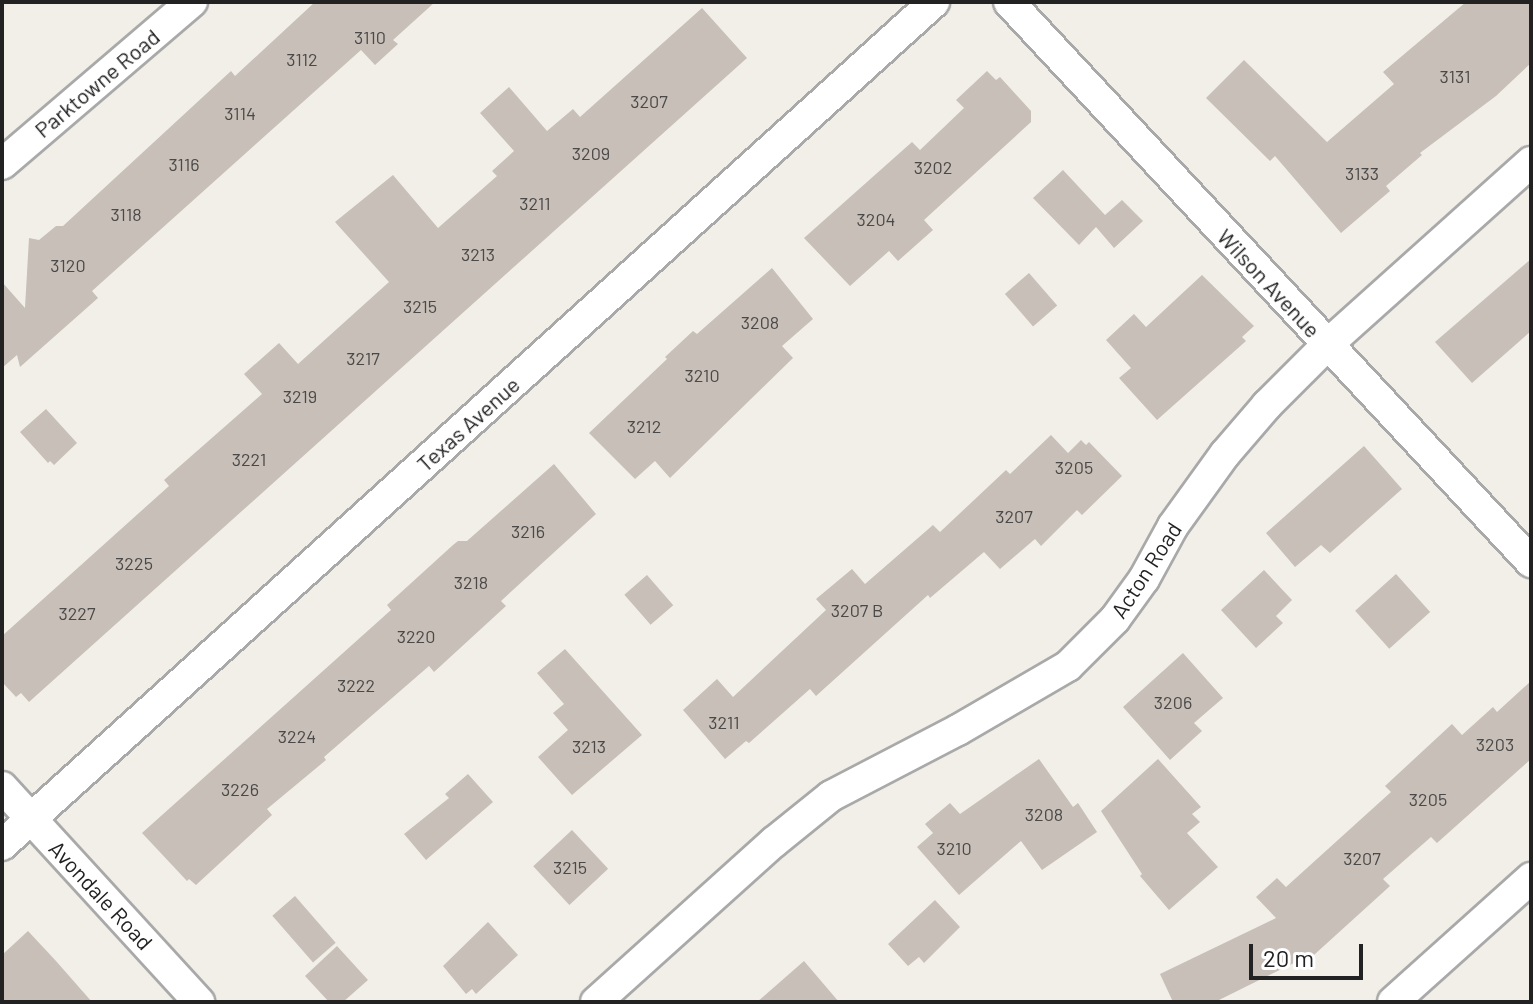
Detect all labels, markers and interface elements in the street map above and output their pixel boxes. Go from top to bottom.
street label: Parktowne Road [29,23,165,143]
house number: 3110 [354,26,386,48]
house number: 3112 [286,48,318,70]
house number: 3131 [1440,65,1470,87]
house number: 3207 [630,90,668,112]
house number: 3114 [224,102,256,124]
house number: 3209 [572,142,610,164]
house number: 3116 [168,153,200,175]
house number: 3202 [914,156,952,178]
house number: 3133 [1345,162,1379,184]
house number: 3211 [519,192,551,214]
house number: 3118 [110,203,142,225]
house number: 3204 [856,208,896,230]
street label: Wilson Avenue [1212,223,1326,343]
house number: 3213 [461,243,495,265]
house number: 3120 [50,254,86,276]
house number: 3215 [403,295,437,317]
house number: 3208 [741,311,779,333]
house number: 3217 [346,347,380,369]
house number: 3210 [684,364,720,386]
street label: Texas Avenue [411,371,525,477]
house number: 3219 [283,385,317,407]
house number: 3212 [627,415,661,437]
house number: 3221 [232,448,266,470]
house number: 3205 [1055,456,1093,478]
house number: 3207 [995,505,1033,527]
street label: Acton Road [1105,517,1187,623]
house number: 3216 [511,520,545,542]
house number: 3225 [115,552,153,574]
house number: 3218 [454,571,488,593]
house number: 3207 B [831,599,883,621]
house number: 3227 [58,602,96,624]
house number: 3220 [397,625,435,647]
house number: 3222 [337,674,375,696]
house number: 3206 [1154,691,1192,713]
house number: 3211 [708,711,740,733]
house number: 3224 [278,725,316,747]
house number: 3203 [1476,733,1514,755]
house number: 3213 [572,735,606,757]
house number: 3226 [221,778,259,800]
house number: 3205 [1409,788,1447,810]
house number: 3208 [1025,803,1063,825]
street label: Avondale Road [44,835,158,955]
house number: 3210 [936,837,972,859]
house number: 3207 [1343,847,1381,869]
house number: 3215 [553,856,587,878]
scale bar [1253,928,1367,978]
text: 20 m [1263,943,1314,972]

